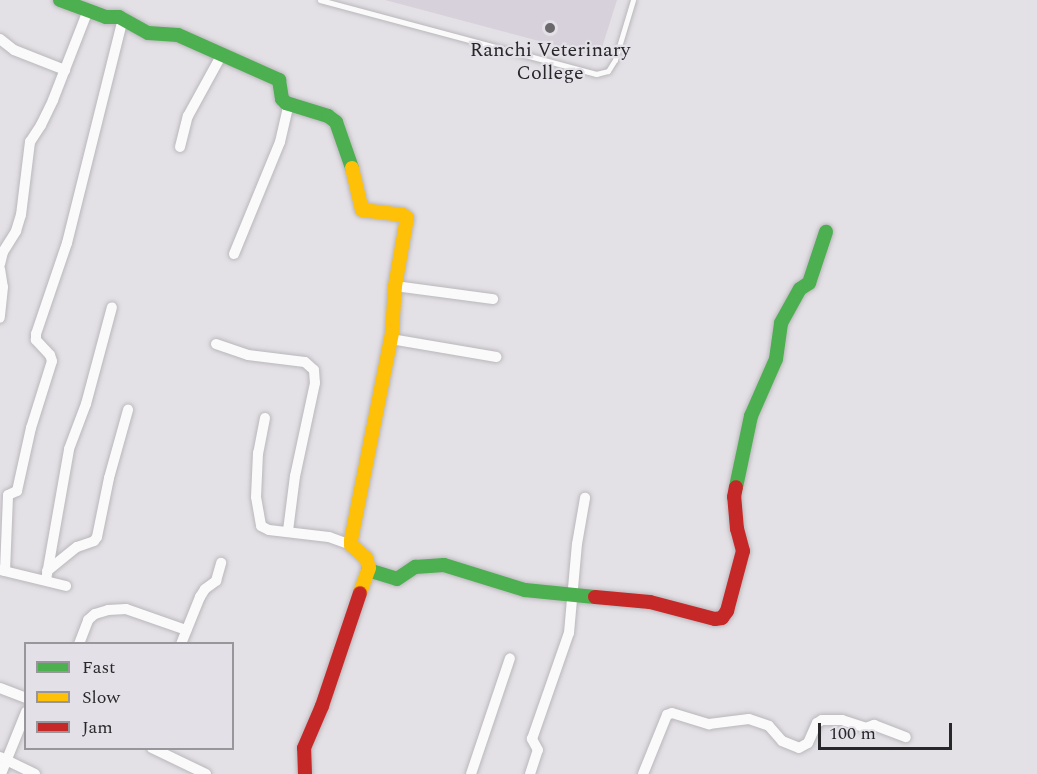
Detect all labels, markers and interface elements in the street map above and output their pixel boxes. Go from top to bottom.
marker: Ranchi Veterinary College [543,21,557,35]
place label: Ranchi Veterinary College [470,38,630,85]
legend [24,642,234,750]
text: Fast [82,654,115,681]
text: Slow [82,684,120,711]
scale bar [821,711,954,749]
text: Jam [82,714,113,741]
text: 100 m [829,720,876,747]

